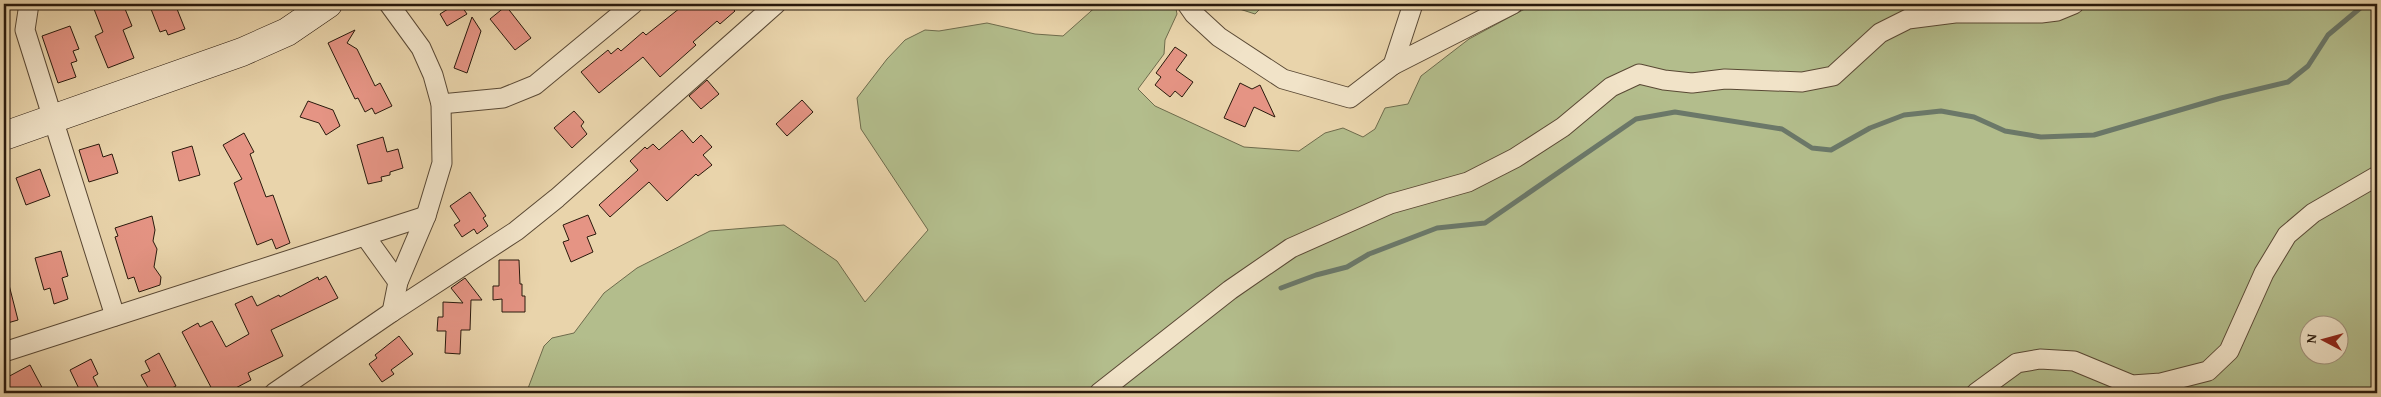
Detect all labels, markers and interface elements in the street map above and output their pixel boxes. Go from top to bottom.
north arrow [2298,314,2348,364]
text: N [2301,332,2322,344]

